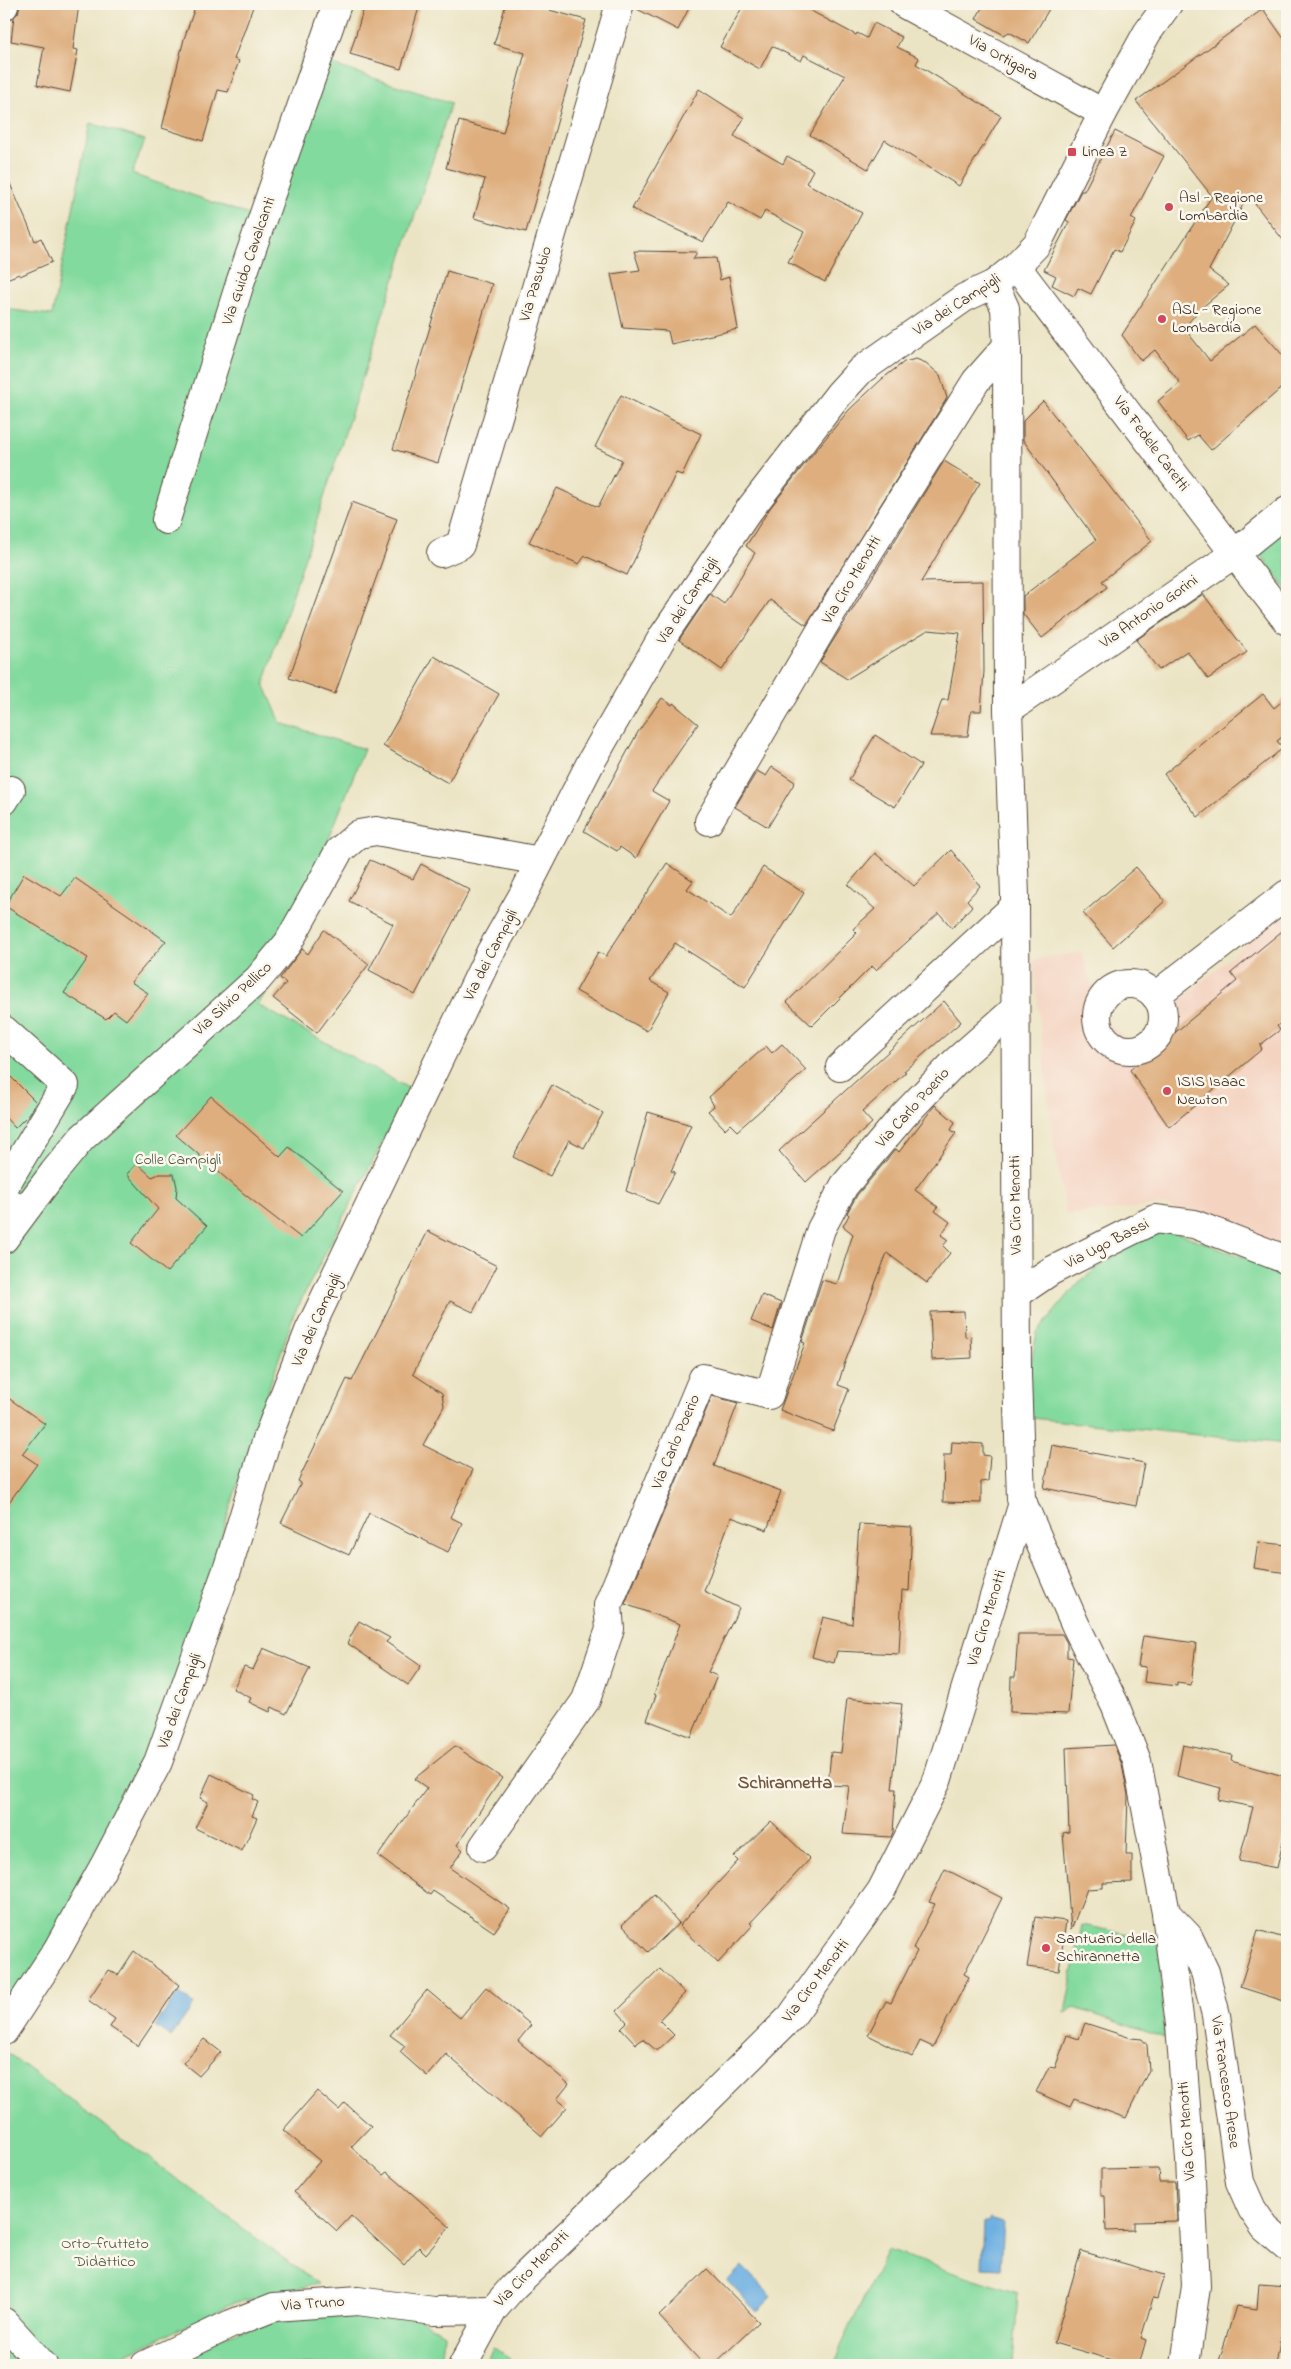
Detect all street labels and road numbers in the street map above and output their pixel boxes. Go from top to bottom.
street label: Via Ortigara [963,28,1042,87]
street label: Via Guido Cavalcanti [216,194,282,329]
street label: Via Pasubio [513,243,559,326]
street label: Via dei Campigli [908,268,1006,343]
street label: Via Fedele Caretti [1106,390,1195,497]
street label: Via Ciro Menotti [816,531,888,630]
street label: Via dei Campigli [650,552,725,650]
street label: Via Antonio Gorini [1094,569,1203,655]
street label: Via dei Campigli [457,905,525,1006]
street label: Via Silvio Pellico [187,956,278,1043]
street label: Via Carlo Poerio [870,1062,956,1154]
street label: Via Ciro Menotti [1003,1155,1029,1256]
street label: Via Ugo Bassi [1060,1212,1154,1276]
street label: Via dei Campigli [285,1269,348,1372]
street label: Via Carlo Poerio [645,1391,707,1494]
street label: Via Ciro Menotti [961,1567,1013,1670]
street label: Via dei Campigli [151,1650,208,1753]
street label: Via Ciro Menotti [776,1934,856,2029]
street label: Via Francesco Arese [1204,2013,1246,2151]
street label: Via Ciro Menotti [1172,2080,1203,2182]
street label: Via Ciro Menotti [488,2225,575,2314]
street label: Via Truno [280,2290,345,2318]

